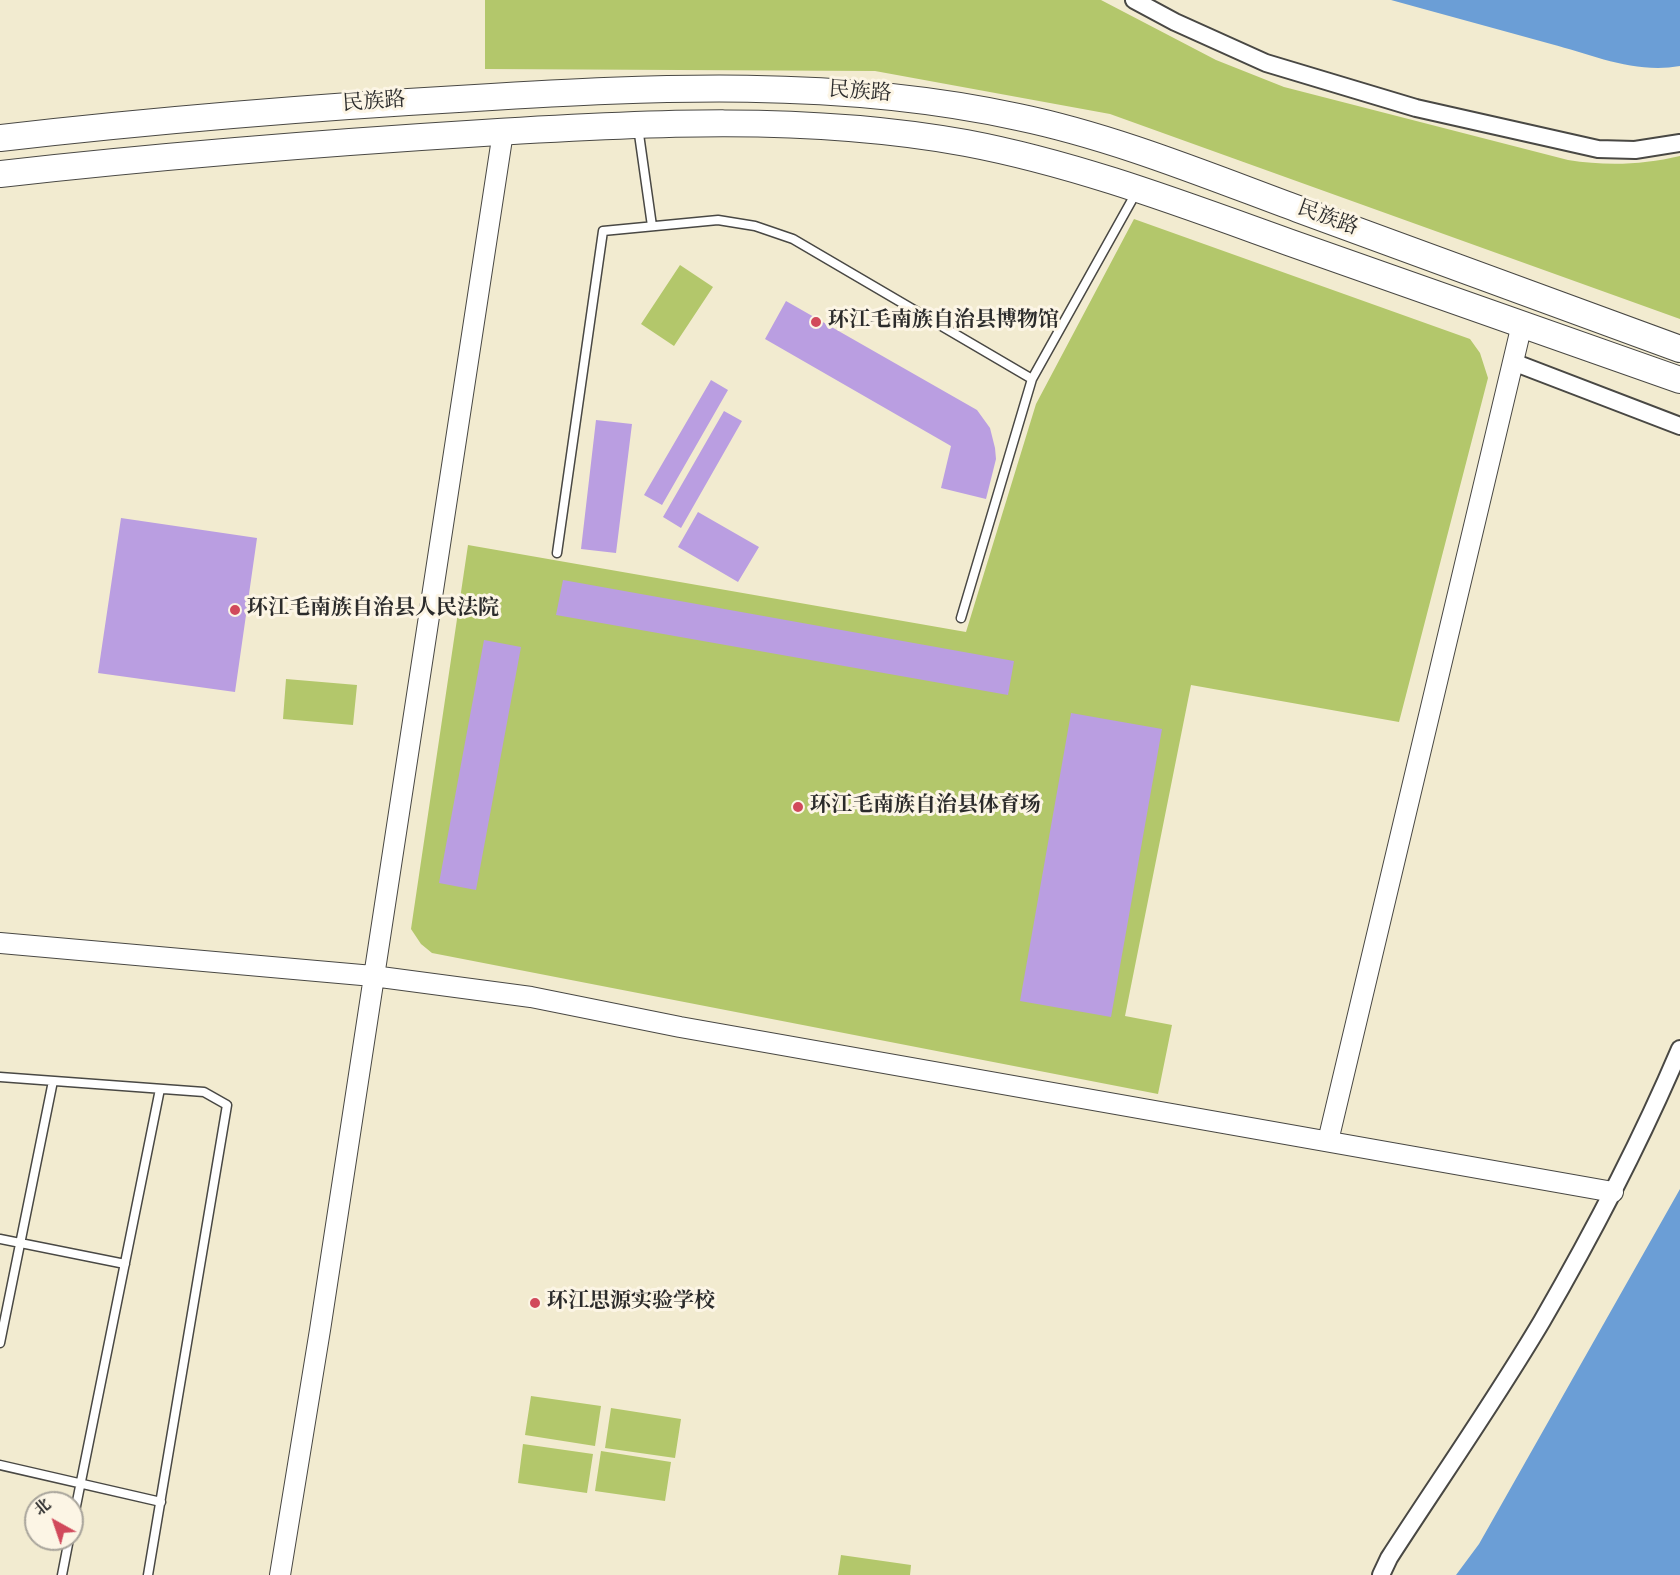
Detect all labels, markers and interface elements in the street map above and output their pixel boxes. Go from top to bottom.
street label: 民族路 [828,79,892,109]
street label: 民族路 [342,89,406,119]
street label: 民族路 [1293,197,1361,243]
place label: 环江毛南族自治县博物馆 [828,309,1059,335]
marker: 环江毛南族自治县博物馆 [809,315,823,329]
place label: 环江毛南族自治县人民法院 [247,597,499,623]
marker: 环江毛南族自治县人民法院 [228,603,242,617]
place label: 环江毛南族自治县体育场 [810,794,1041,820]
marker: 环江毛南族自治县体育场 [791,800,805,814]
place label: 环江思源实验学校 [547,1290,715,1316]
marker: 环江思源实验学校 [528,1296,542,1310]
north arrow [24,1491,84,1551]
text: 北 [30,1494,57,1522]

